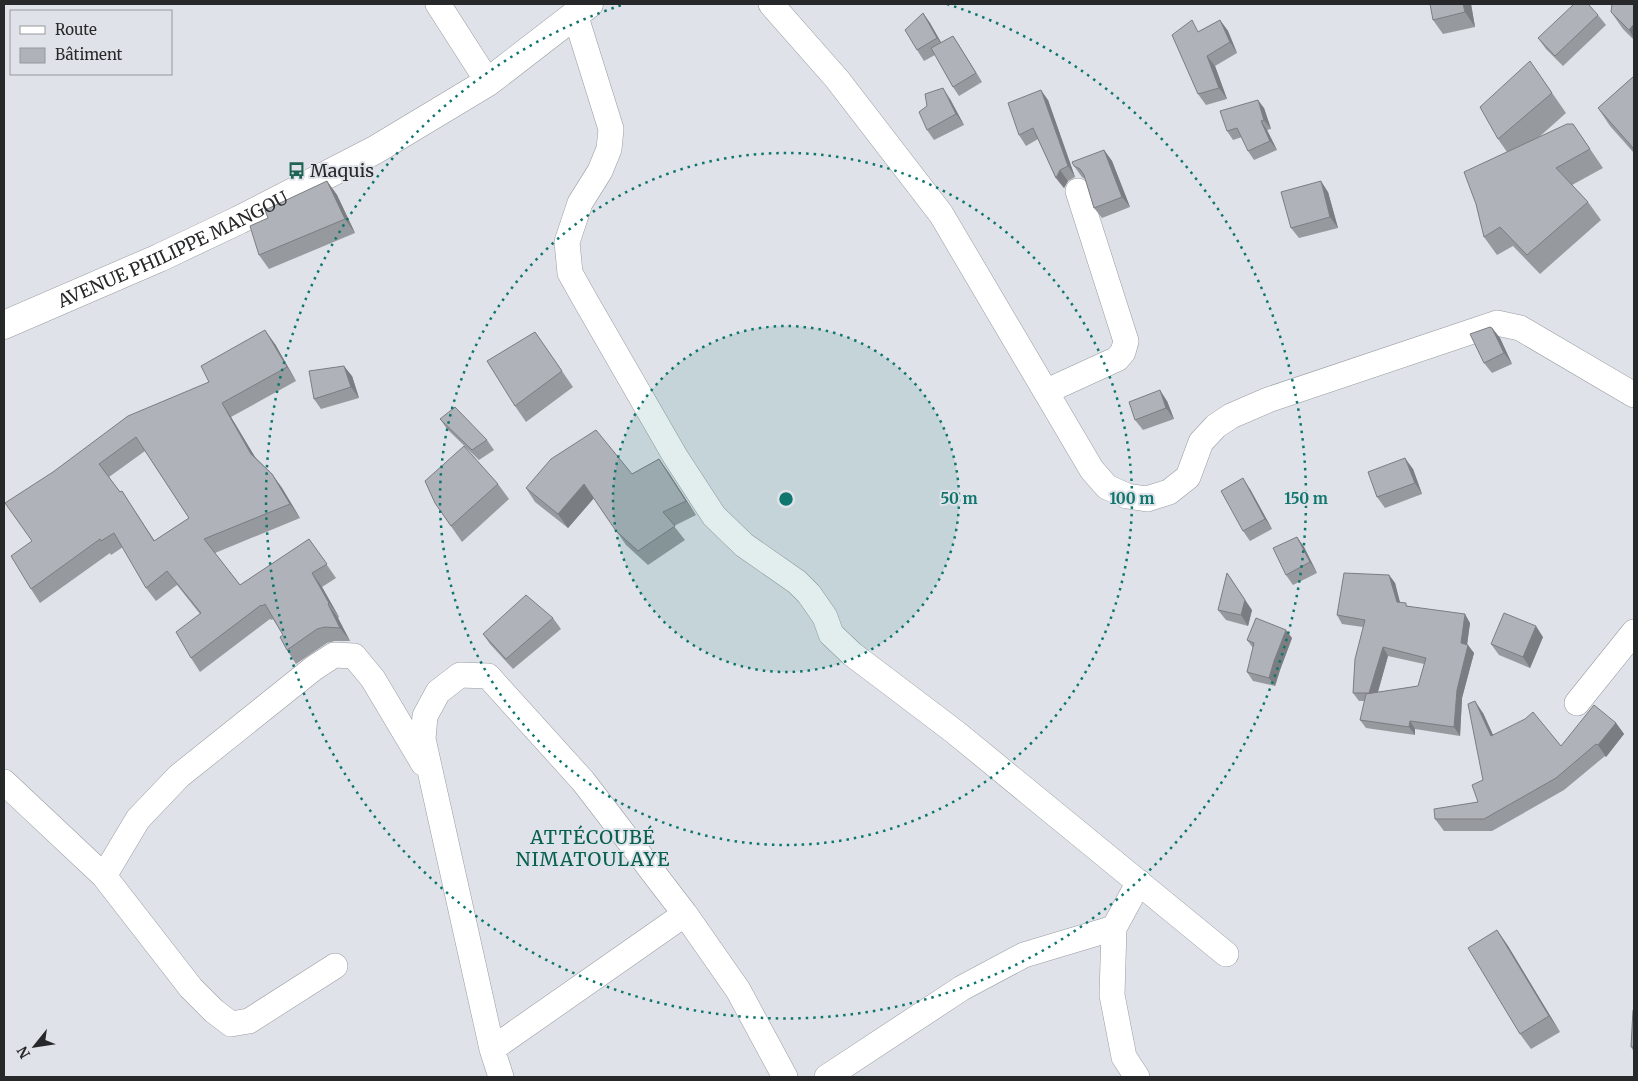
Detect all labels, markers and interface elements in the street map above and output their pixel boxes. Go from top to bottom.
legend [10,10,172,75]
text: Route [55,20,97,39]
text: Bâtiment [55,45,123,64]
place label: Maquis [310,159,374,182]
bus stop icon: Maquis [286,160,306,180]
street label: AVENUE PHILIPPE MANGOU [53,185,292,312]
text: 50 m [940,489,978,508]
text: 100 m [1110,489,1154,508]
text: 150 m [1284,489,1328,508]
centre of rings [777,490,795,508]
district label: ATTÉCOUBÉ NIMATOULAYE [516,825,670,871]
north arrow [10,1021,60,1071]
text: N [13,1043,34,1062]

